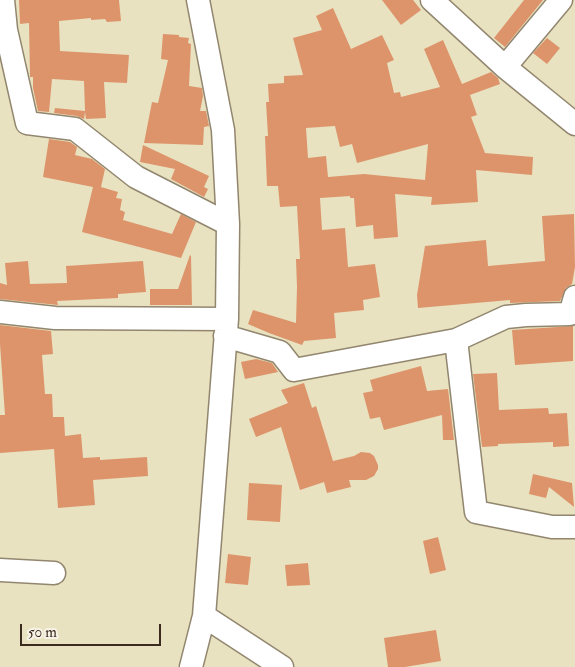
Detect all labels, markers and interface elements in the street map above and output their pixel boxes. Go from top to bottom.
scale bar [22,614,164,646]
text: 50 m [28,623,57,642]

